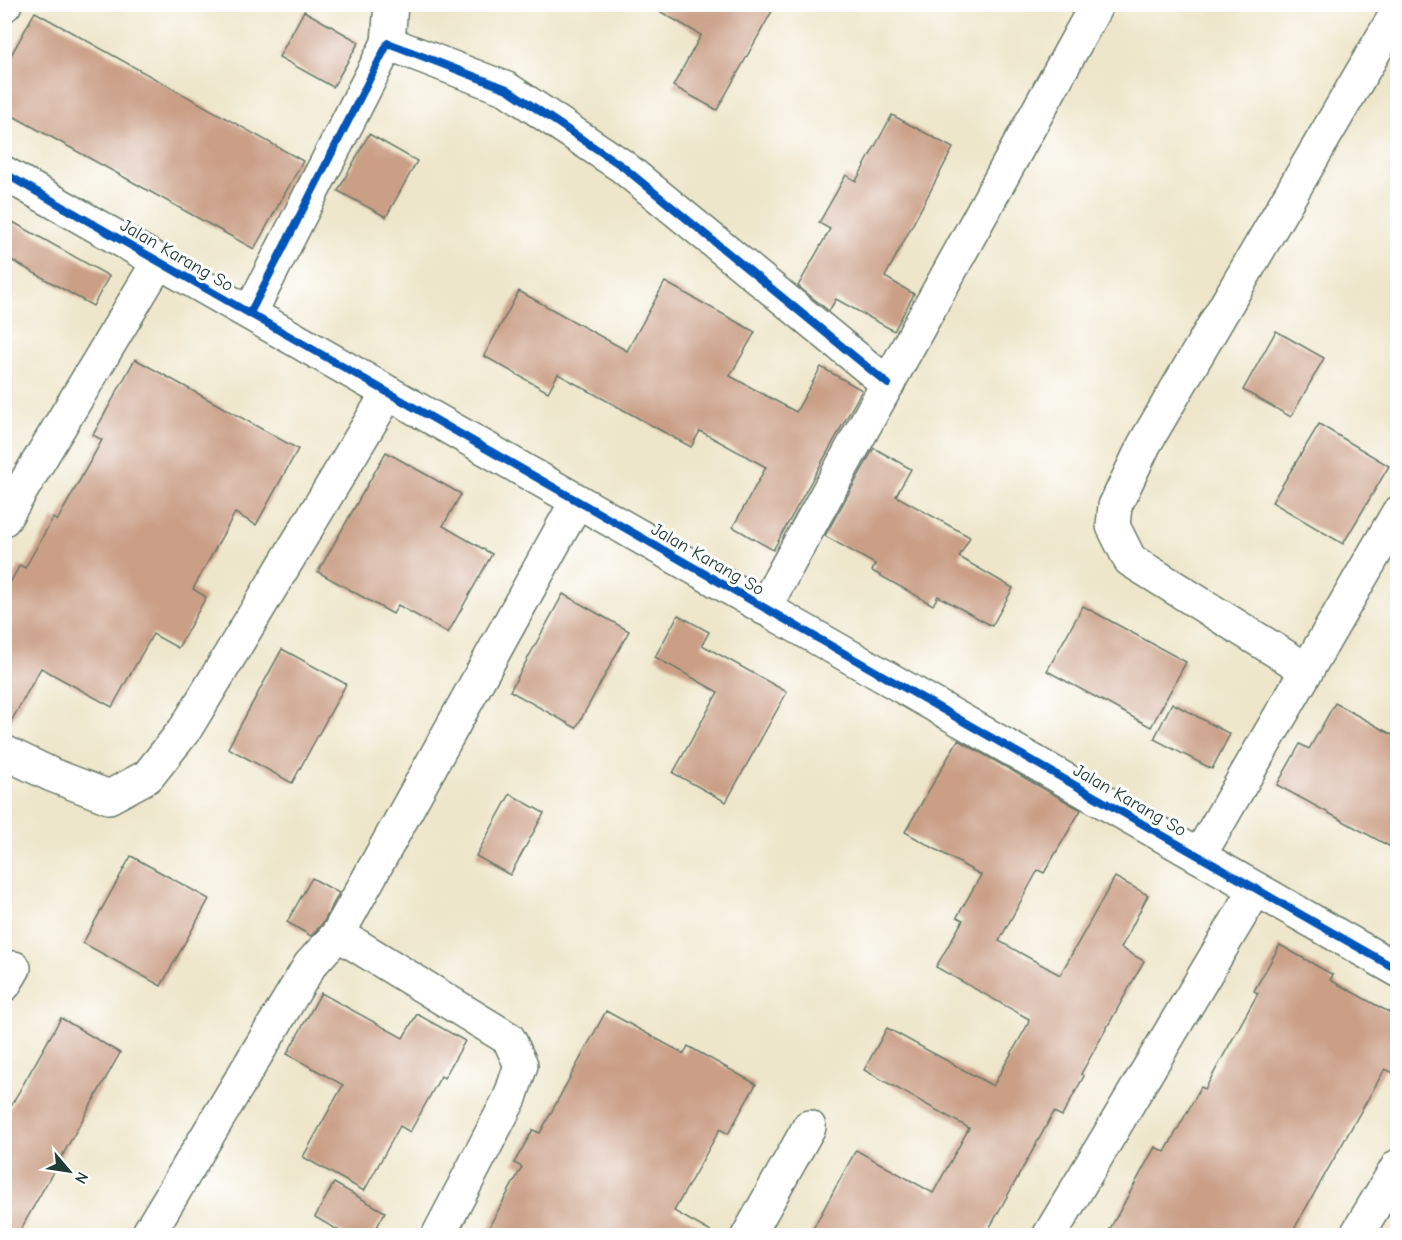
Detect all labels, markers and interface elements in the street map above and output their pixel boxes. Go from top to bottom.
street label: Jalan Karang So [116,215,237,296]
street label: Jalan Karang So [647,519,768,600]
street label: Jalan Karang So [1069,760,1190,841]
north arrow [39,1141,99,1201]
text: N [71,1169,92,1187]

